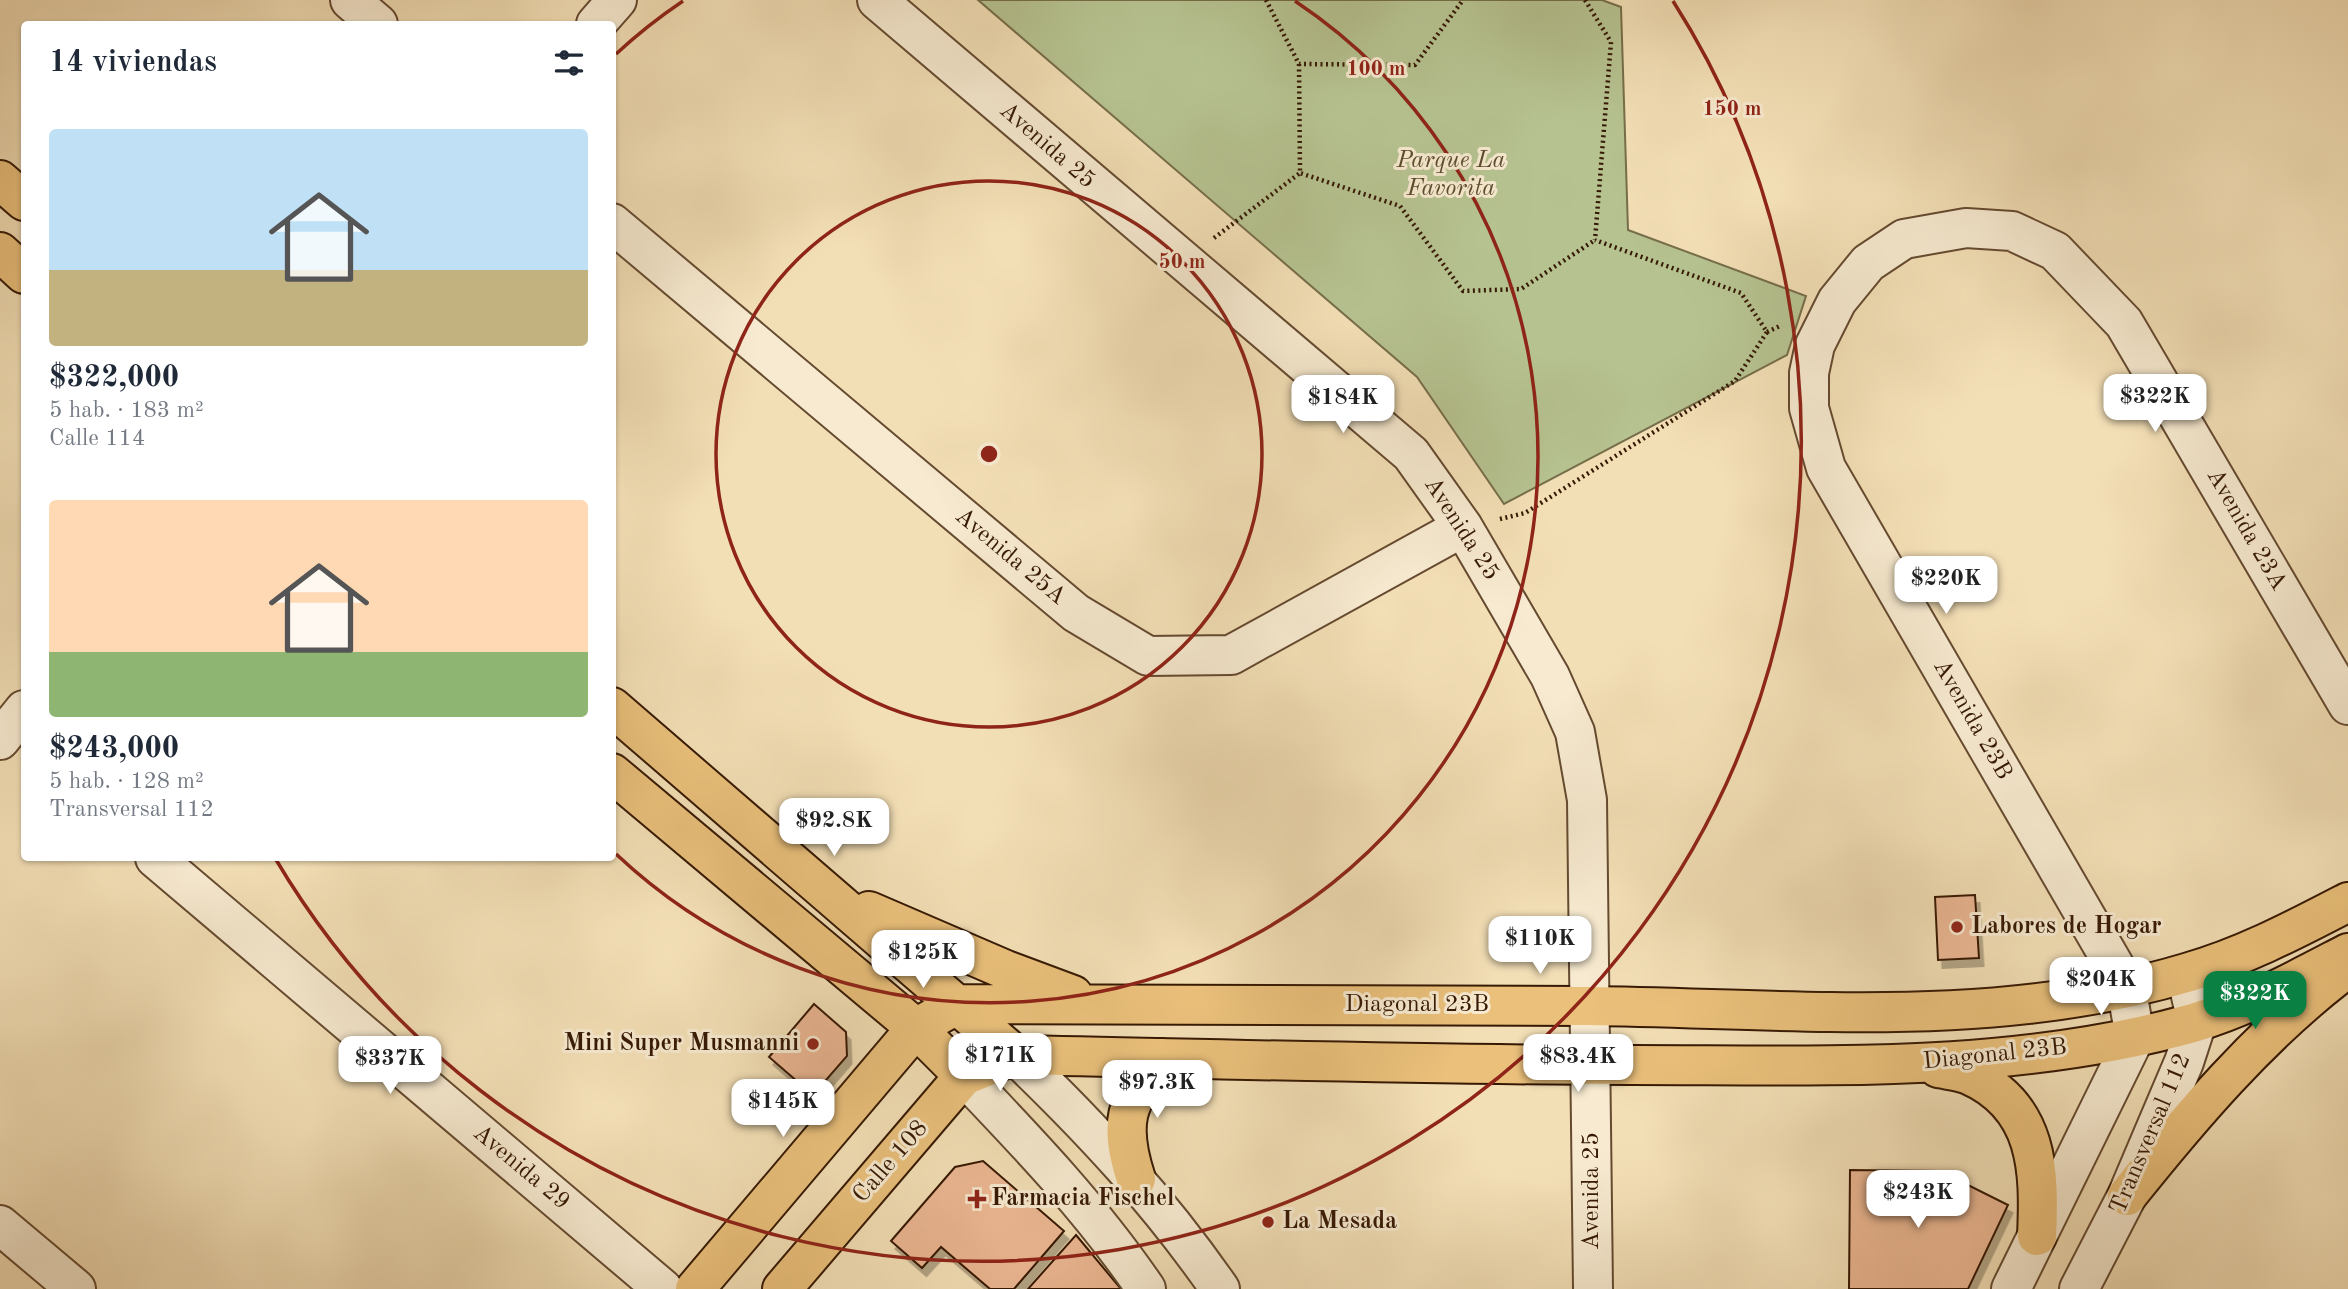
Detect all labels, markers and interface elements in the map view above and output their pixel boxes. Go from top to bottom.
icon: filters [550,44,588,82]
text: 14 viviendas [49,48,217,78]
text: 100 m [1346,59,1406,80]
street label: Avenida 25 [995,98,1099,194]
text: 150 m [1702,99,1762,120]
park label: Parque La Favorita [1396,149,1506,201]
icon: home [256,174,382,300]
text: 50 m [1158,252,1206,273]
text: $322,000 [49,363,179,393]
pin: $322K [2106,374,2204,434]
pin: $184K [1294,376,1392,435]
text: $322K [2119,385,2191,408]
text: $184K [1307,386,1379,409]
text: 5 hab. · 183 m² [49,399,204,422]
text: Calle 114 [49,427,145,450]
centre of rings [977,442,1001,466]
street label: Avenida 23A [2202,465,2290,595]
street label: Avenida 25 [1419,473,1503,585]
street label: Avenida 25A [950,504,1070,610]
icon: home [256,545,382,671]
pin: $220K [1897,556,1995,616]
text: $220K [1910,567,1982,590]
street label: Avenida 23B [1928,656,2016,784]
text: $243,000 [49,734,179,764]
text: 5 hab. · 128 m² [49,770,204,793]
text: Transversal 112 [49,798,214,821]
pin: $92.8K [777,798,891,858]
text: $92.8K [795,809,873,832]
place label: Labores de Hogar [1971,915,2162,939]
pin: $110K [1491,916,1589,976]
marker: Labores de Hogar [1949,919,1965,935]
text: $110K [1504,927,1576,950]
pin: $125K [874,930,972,990]
text: $125K [887,941,959,964]
pin: $204K [2052,958,2150,1017]
text: $204K [2065,968,2137,991]
pin: $322K [2206,972,2304,1031]
text: $322K [2219,982,2291,1005]
street label: Diagonal 23B [1345,993,1489,1017]
place label: Mini Super Musmanni [564,1032,799,1056]
pin: $171K [951,1034,1049,1093]
pin: $83.4K [1521,1034,1635,1094]
pin: $337K [341,1036,439,1096]
marker: Mini Super Musmanni [805,1036,821,1052]
street label: Diagonal 23B [1922,1036,2068,1074]
text: $171K [964,1044,1036,1067]
text: $83.4K [1539,1045,1617,1068]
text: $337K [354,1047,426,1070]
street label: Transversal 112 [2106,1050,2196,1218]
pin: $97.3K [1100,1060,1214,1120]
text: $97.3K [1118,1071,1196,1094]
pin: $145K [734,1080,832,1139]
text: $145K [747,1090,819,1113]
street label: Calle 108 [849,1116,933,1208]
street label: Avenida 29 [468,1121,574,1215]
street label: Avenida 25 [1580,1132,1604,1250]
pin: $243K [1869,1170,1967,1230]
text: $243K [1882,1181,1954,1204]
place label: Farmacia Fischel [991,1187,1174,1211]
marker: Farmacia Fischel [969,1191,985,1207]
place label: La Mesada [1282,1210,1397,1234]
marker: La Mesada [1260,1214,1276,1230]

